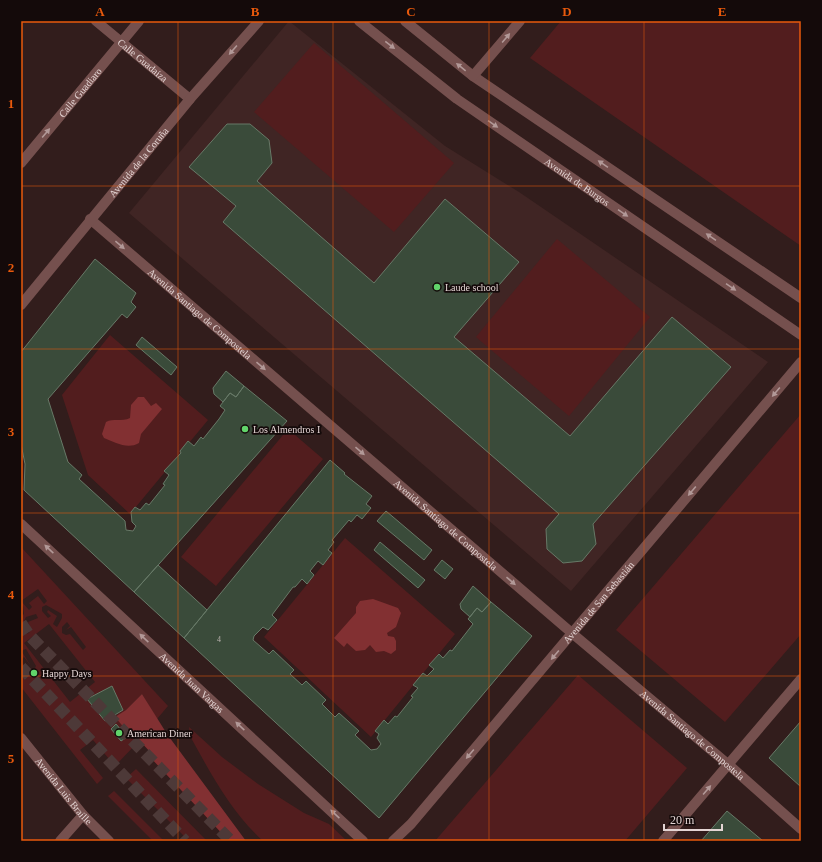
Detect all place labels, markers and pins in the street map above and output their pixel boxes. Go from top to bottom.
marker: Laude school [432,282,442,292]
place label: Laude school [445,282,499,293]
marker: Los Almendros I [240,424,250,434]
place label: Los Almendros I [253,424,320,435]
marker: Happy Days [29,668,39,678]
place label: Happy Days [42,668,92,679]
marker: American Diner [114,728,124,738]
place label: American Diner [127,728,192,739]

